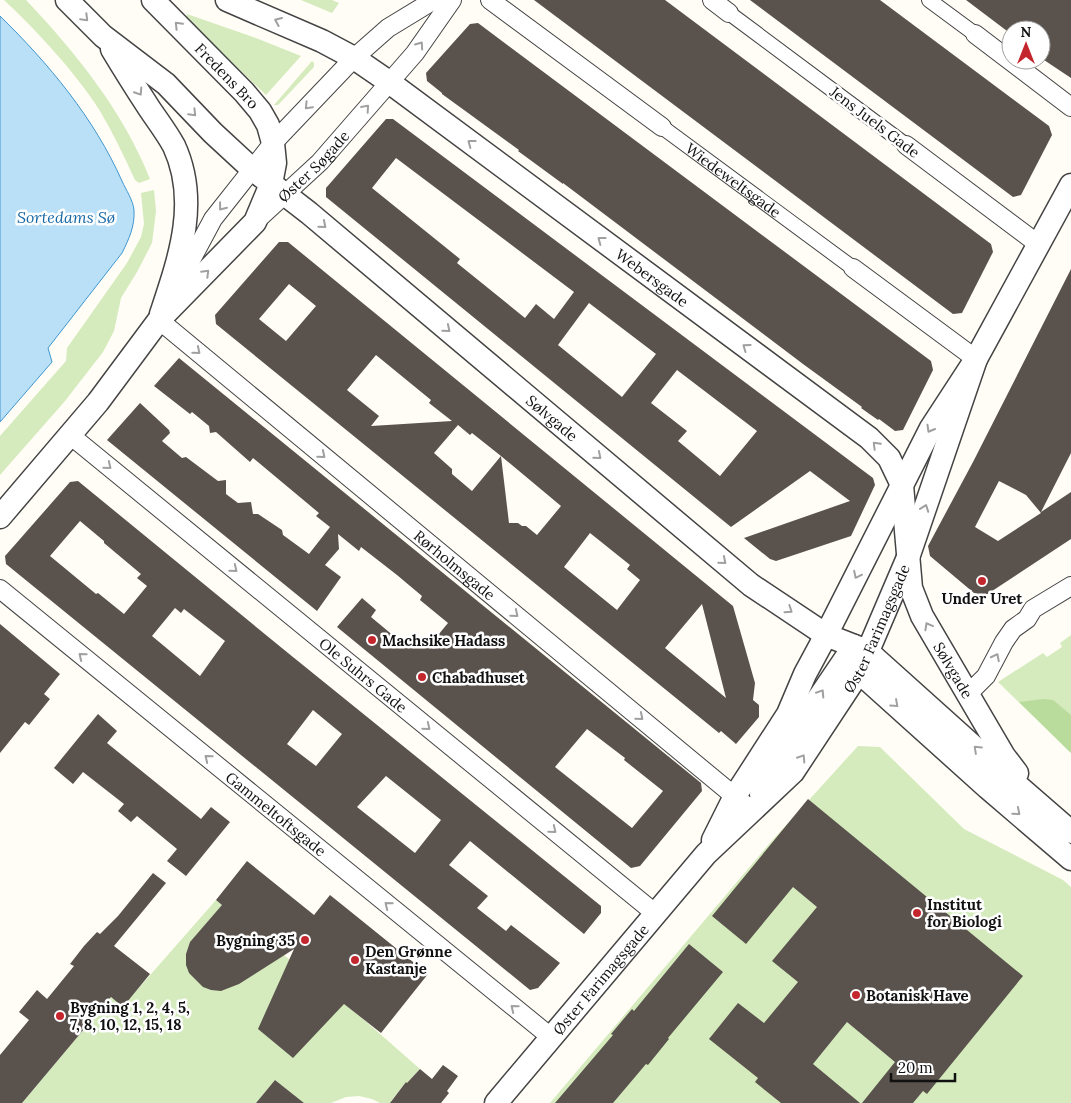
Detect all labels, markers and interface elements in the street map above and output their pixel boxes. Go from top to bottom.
one-way arrow [79,12,88,21]
one-way arrow [274,17,283,28]
north arrow [1001,20,1051,70]
one-way arrow [175,22,184,31]
text: N [1021,23,1032,41]
street label: Fredens Bro [191,39,263,113]
one-way arrow [414,41,423,51]
street label: Jens Juels Gade [826,81,924,162]
one-way arrow [132,86,142,95]
one-way arrow [305,100,314,109]
one-way arrow [360,105,369,114]
one-way arrow [187,107,196,116]
street label: Øster Søgade [273,126,353,206]
street label: Wiedeweltsgade [682,138,785,221]
one-way arrow [467,140,477,149]
one-way arrow [220,201,228,210]
water label: Sortedams Sø [17,207,115,227]
one-way arrow [317,219,326,228]
one-way arrow [597,237,607,246]
street label: Webersgade [612,244,693,311]
one-way arrow [200,270,209,279]
one-way arrow [441,324,450,332]
one-way arrow [742,344,752,353]
one-way arrow [191,345,200,353]
street label: Sølvgade [522,390,582,445]
one-way arrow [927,424,937,433]
one-way arrow [872,441,881,450]
one-way arrow [316,449,325,457]
one-way arrow [593,451,602,460]
one-way arrow [102,460,111,469]
one-way arrow [919,505,929,513]
street label: Rørholmsgade [410,526,499,604]
one-way arrow [717,555,726,563]
street label: Øster Farimagsgade [839,561,913,696]
one-way arrow [228,563,237,571]
one-way arrow [853,569,863,578]
marker: Under Uret [976,575,988,587]
place label: Under Uret [941,589,1023,608]
one-way arrow [783,604,793,613]
one-way arrow [509,608,518,617]
one-way arrow [924,623,934,632]
place label: Machsike Hadass [382,631,505,650]
street label: Ole Suhrs Gade [316,633,411,716]
marker: Machsike Hadass [366,634,378,646]
street label: Sølvgade [930,638,977,701]
one-way arrow [79,653,88,661]
one-way arrow [990,653,1000,662]
place label: Chabadhuset [432,668,526,687]
marker: Chabadhuset [416,671,428,683]
one-way arrow [815,689,824,699]
one-way arrow [890,699,899,708]
one-way arrow [634,712,643,720]
one-way arrow [422,721,431,730]
one-way arrow [974,746,983,755]
one-way arrow [796,754,805,764]
one-way arrow [205,756,214,764]
street label: Gammeltoftsgade [222,767,330,860]
one-way arrow [1011,807,1020,816]
one-way arrow [548,824,557,833]
place label: Institut for Biologi [927,895,1002,931]
one-way arrow [385,902,394,911]
marker: Institut for Biologi [911,907,923,919]
street label: Øster Farimagsgade [548,920,653,1038]
place label: Bygning 35 [216,931,295,950]
marker: Bygning 35 [299,934,311,946]
place label: Den Grønne Kastanje [365,942,452,978]
marker: Den Grønne Kastanje [349,954,361,966]
place label: Botanisk Have [866,986,969,1005]
marker: Botanisk Have [850,989,862,1001]
place label: Bygning 1, 2, 4, 5, 7, 8, 10, 12, 15, 18 [70,998,190,1034]
one-way arrow [511,1004,520,1013]
marker: Bygning 1, 2, 4, 5, 7, 8, 10, 12, 15, 18 [54,1010,66,1022]
scale bar [891,1050,955,1082]
text: 20 m [898,1058,933,1077]

